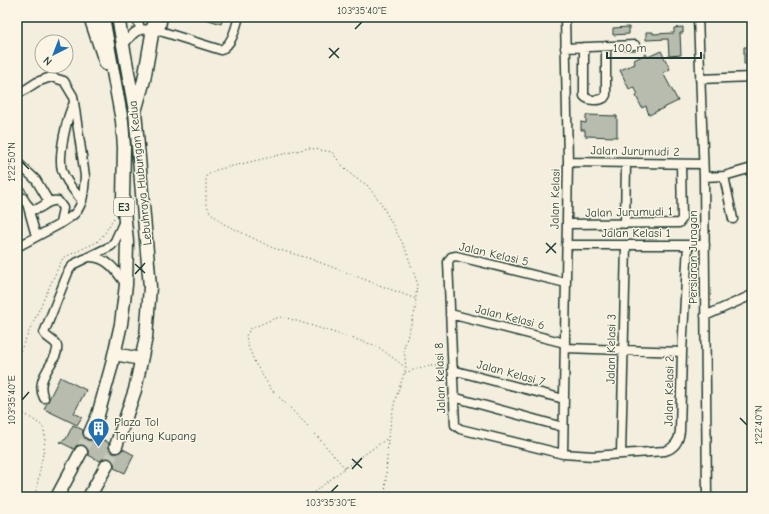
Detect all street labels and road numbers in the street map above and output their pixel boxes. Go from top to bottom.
street label: Lebuhraya Hubungan Kedua [125,100,155,246]
street label: Jalan Jurumudi 2 [590,143,680,159]
street label: Jalan Kelasi [547,169,563,229]
road number: E3 [114,198,134,216]
street label: Jalan Jurumudi 1 [585,204,673,220]
street label: Persiaran Juragan [686,210,700,304]
street label: Jalan Kelasi 1 [601,226,671,240]
street label: Jalan Kelasi 5 [458,239,530,269]
street label: Jalan Kelasi 6 [474,302,546,332]
street label: Jalan Kelasi 3 [603,314,619,384]
street label: Jalan Kelasi 8 [432,342,448,414]
street label: Jalan Kelasi 2 [661,356,677,426]
street label: Jalan Kelasi 7 [475,357,547,389]

